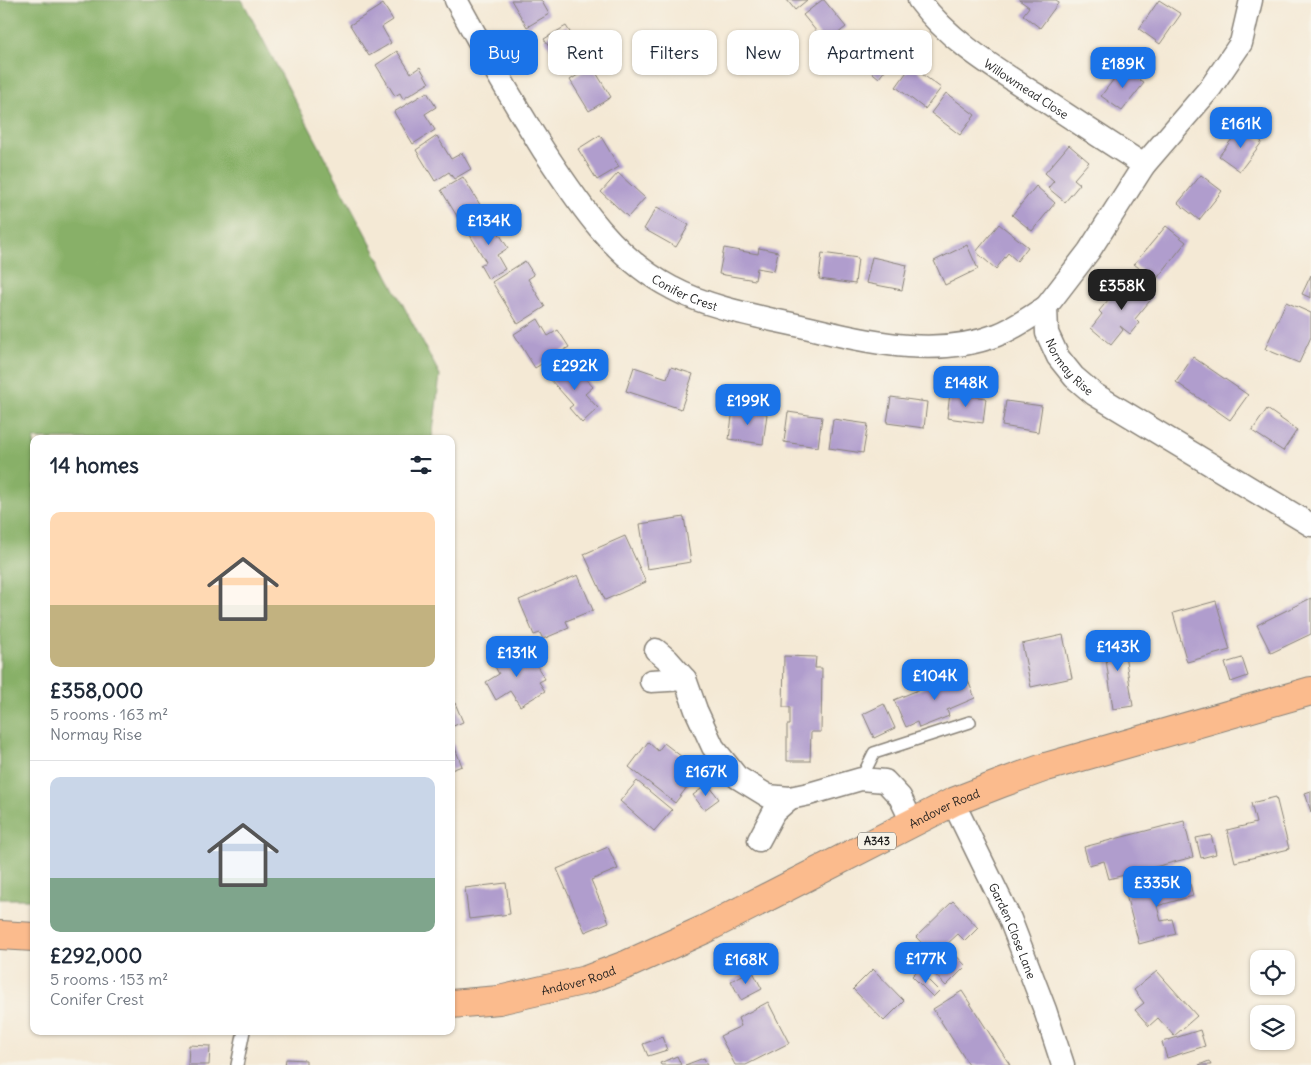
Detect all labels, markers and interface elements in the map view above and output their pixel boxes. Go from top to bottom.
chip: Buy [470,30,538,75]
chip: Rent [548,30,622,75]
chip: Filters [632,30,717,75]
chip: New [727,30,799,75]
chip: Apartment [809,30,932,75]
pin: £189K [1088,46,1158,89]
text: £189K [1101,53,1145,73]
street label: Willowmead Close [981,55,1072,122]
pin: £161K [1206,106,1276,149]
text: £161K [1221,113,1261,133]
pin: £134K [454,204,524,246]
text: £134K [468,210,510,230]
pin: £358K [1087,268,1157,311]
street label: Conifer Crest [649,271,719,313]
text: £358K [1099,275,1145,295]
street label: Normay Rise [1043,336,1097,398]
pin: £292K [540,348,610,391]
text: £292K [552,355,598,375]
pin: £148K [931,366,1001,408]
text: £148K [944,372,988,392]
pin: £199K [713,384,783,426]
text: £199K [726,390,770,410]
icon: filters [407,451,435,479]
text: 14 homes [50,452,139,479]
icon: home [198,544,288,634]
pin: £143K [1083,630,1153,672]
pin: £131K [482,636,552,678]
text: £143K [1097,636,1139,656]
text: £131K [497,642,537,662]
pin: £104K [900,658,970,701]
text: £104K [913,665,957,685]
text: £358,000 [50,677,143,704]
text: 5 rooms · 163 m² [50,704,168,724]
text: Normay Rise [50,724,142,744]
pin: £167K [671,754,741,797]
text: £167K [685,761,727,781]
street label: Andover Road [906,785,982,831]
icon: home [198,810,288,900]
road number: A343 [858,832,896,849]
pin: £335K [1122,866,1192,908]
text: £335K [1134,872,1180,892]
street label: Garden Close Lane [986,880,1040,981]
text: £292,000 [50,942,142,969]
pin: £168K [711,942,781,985]
pin: £177K [891,942,961,984]
text: £177K [906,948,946,968]
text: £168K [724,949,768,969]
map controls [1250,950,1295,1050]
button: locate [1250,950,1295,995]
street label: Andover Road [540,962,618,998]
text: 5 rooms · 153 m² [50,969,168,989]
text: Conifer Crest [50,989,144,1009]
button: layers [1250,1005,1295,1050]

